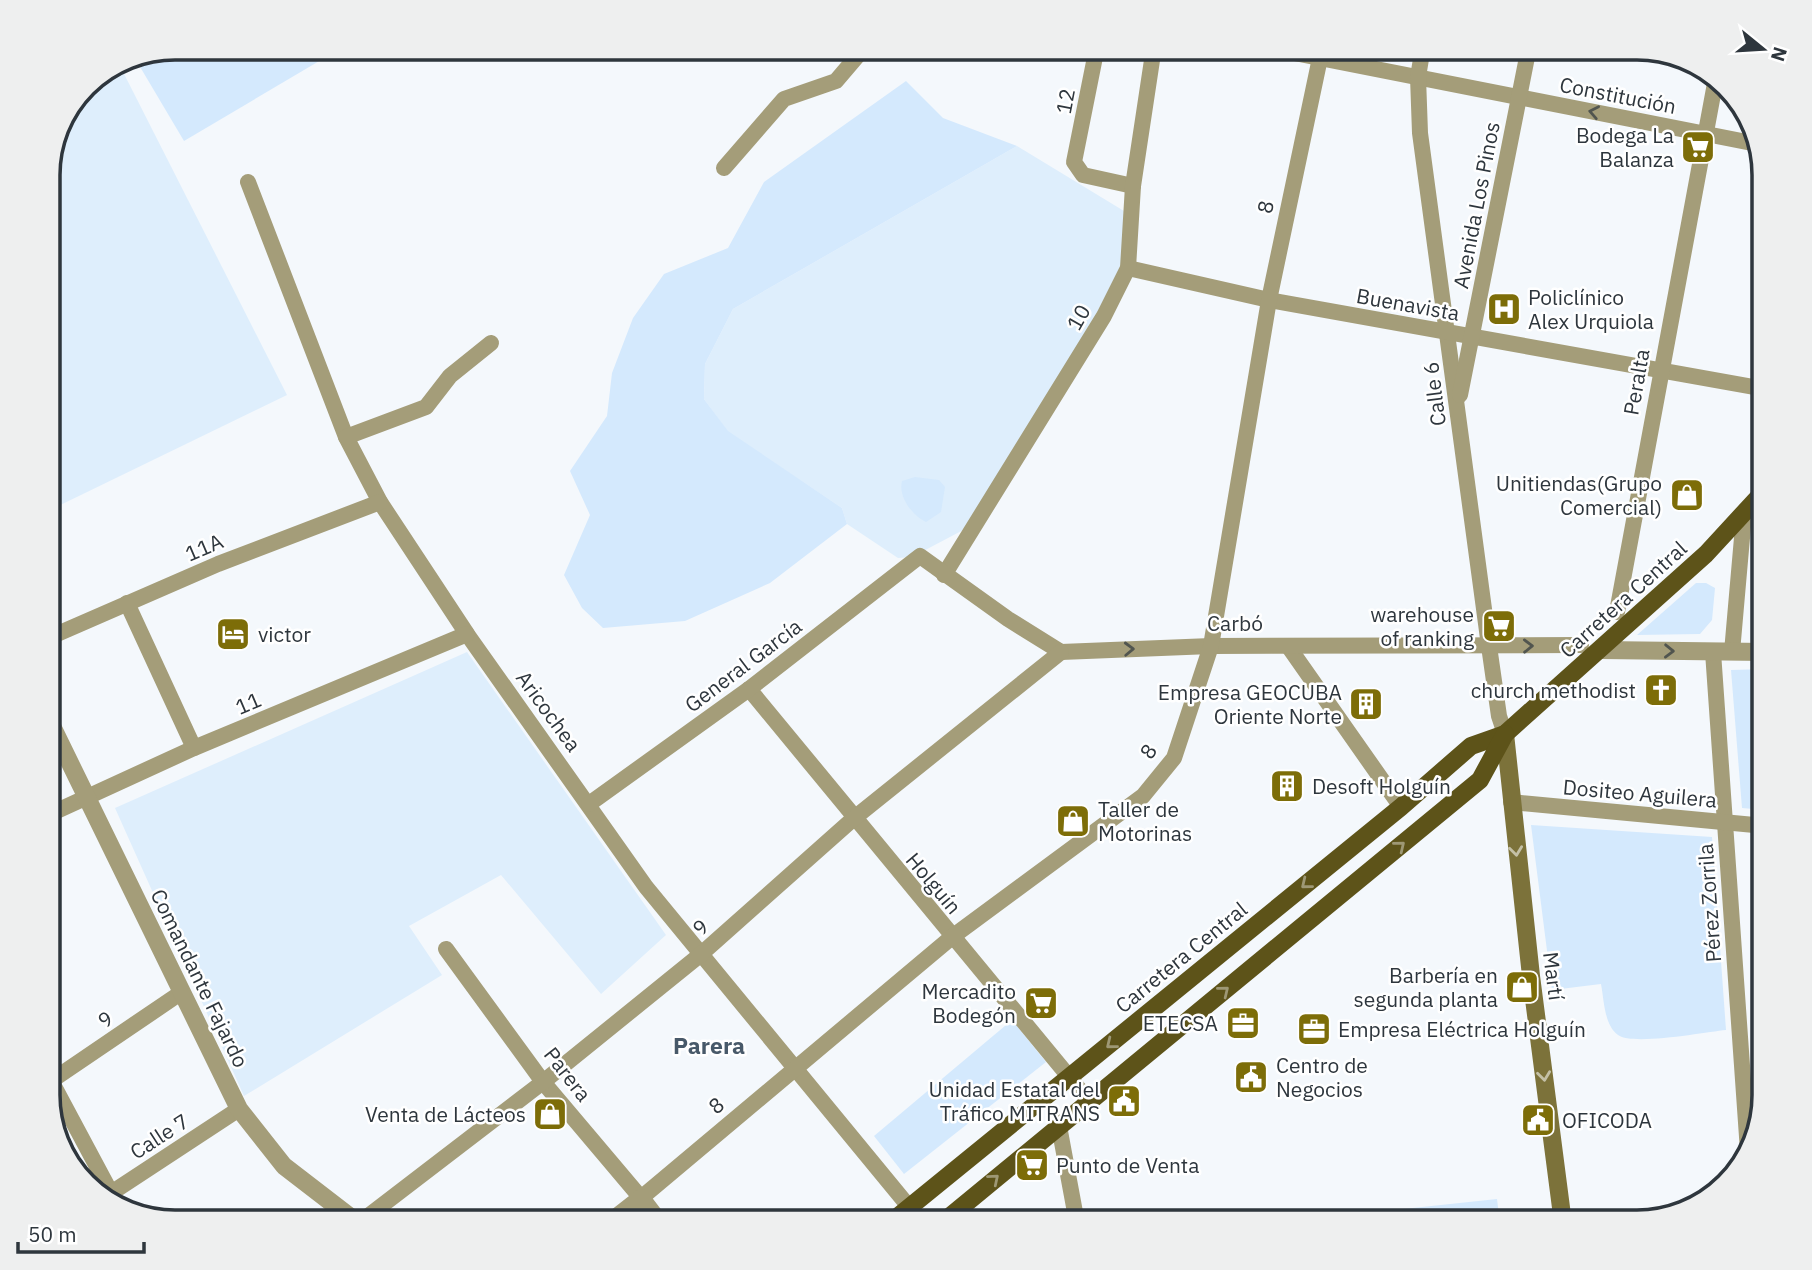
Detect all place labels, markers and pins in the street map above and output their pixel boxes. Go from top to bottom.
place label: Bodega La Balanza [1576,121,1674,173]
supermarket icon: Bodega La Balanza [1679,128,1717,166]
place label: Policlínico Alex Urquiola [1528,283,1654,335]
hospital icon: Policlínico Alex Urquiola [1485,290,1523,328]
place label: Unitiendas(Grupo Comercial) [1496,469,1662,521]
shop icon: Unitiendas(Grupo Comercial) [1668,476,1706,514]
place label: warehouse of ranking [1370,600,1474,652]
supermarket icon: warehouse of ranking [1480,607,1518,645]
hotel icon: victor [214,615,252,653]
place label: victor [258,620,311,648]
church icon: church methodist [1642,671,1680,709]
place label: church methodist [1471,676,1636,704]
place label: Empresa GEOCUBA Oriente Norte [1158,678,1342,730]
building icon: Empresa GEOCUBA Oriente Norte [1347,685,1385,723]
building icon: Desoft Holguín [1268,767,1306,805]
place label: Desoft Holguín [1312,772,1451,800]
place label: Taller de Motorinas [1098,795,1192,847]
shop icon: Taller de Motorinas [1054,802,1092,840]
place label: Barbería en segunda planta [1353,961,1498,1013]
shop icon: Barbería en segunda planta [1503,968,1541,1006]
place label: Mercadito Bodegón [922,977,1016,1029]
supermarket icon: Mercadito Bodegón [1022,984,1060,1022]
office icon: ETECSA [1224,1004,1262,1042]
place label: ETECSA [1143,1009,1218,1037]
office icon: Empresa Eléctrica Holguín [1295,1010,1333,1048]
place label: Empresa Eléctrica Holguín [1338,1015,1586,1043]
place label: Centro de Negocios [1276,1051,1368,1103]
public building icon: Centro de Negocios [1232,1058,1270,1096]
place label: Unidad Estatal del Tráfico MITRANS [928,1075,1100,1127]
public building icon: Unidad Estatal del Tráfico MITRANS [1105,1082,1143,1120]
shop icon: Venta de Lácteos [531,1095,569,1133]
place label: Venta de Lácteos [365,1100,526,1128]
public building icon: OFICODA [1519,1101,1557,1139]
place label: OFICODA [1562,1106,1652,1134]
supermarket icon: Punto de Venta [1013,1146,1051,1184]
place label: Punto de Venta [1056,1151,1199,1179]

